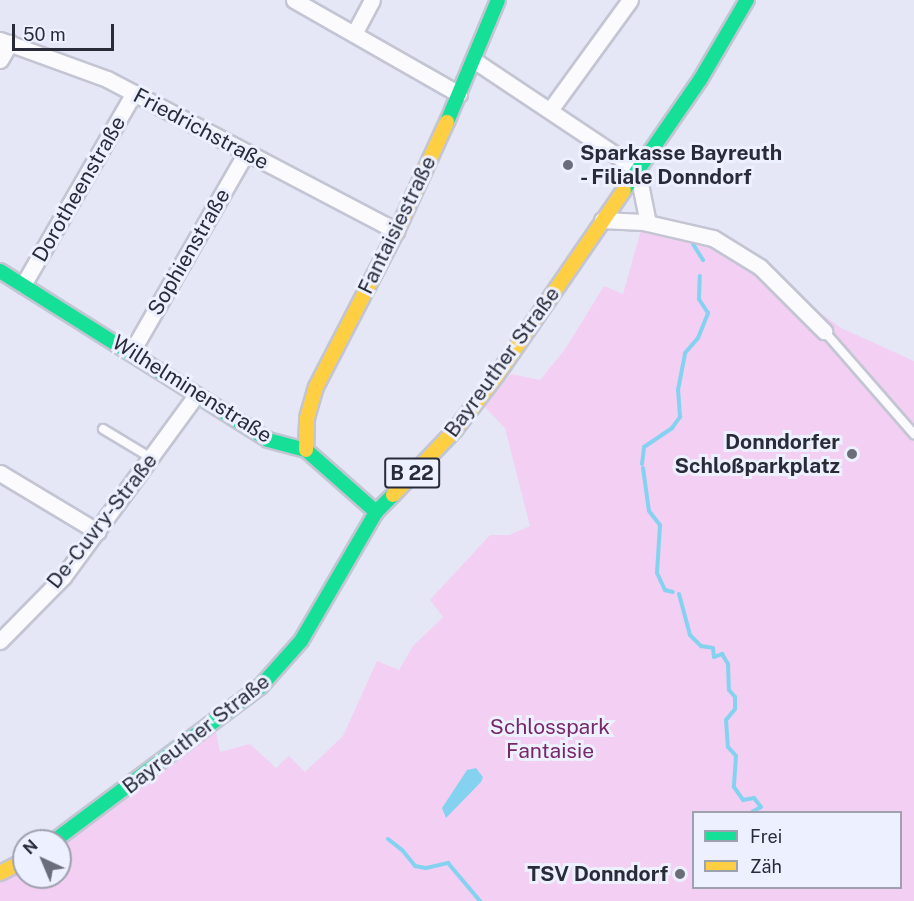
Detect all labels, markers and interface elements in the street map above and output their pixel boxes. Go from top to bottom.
scale bar [15,12,117,50]
text: 50 m [23,24,66,45]
street label: Friedrichstraße [129,83,273,175]
street label: Dorotheenstraße [27,112,131,266]
place label: Sparkasse Bayreuth - Filiale Donndorf [580,140,782,190]
street label: Fantaisiestraße [353,152,441,298]
marker: Sparkasse Bayreuth - Filiale Donndorf [561,158,575,172]
street label: Sophienstraße [143,184,235,320]
street label: Bayreuther Straße [439,282,565,442]
street label: Wilhelminenstraße [107,330,277,448]
place label: Donndorfer Schloßparkplatz [675,429,840,479]
marker: Donndorfer Schloßparkplatz [845,447,859,461]
street label: De-Cuvry-Straße [41,448,163,594]
road number: B 22 [384,456,440,490]
street label: Bayreuther Straße [117,669,275,799]
park label: Schlosspark Fantaisie [490,714,610,764]
legend [692,811,902,889]
text: Frei [750,826,782,847]
north arrow [12,829,72,889]
text: N [19,836,42,858]
text: Zäh [750,856,782,877]
place label: TSV Donndorf [527,861,668,887]
marker: TSV Donndorf [673,867,687,881]

